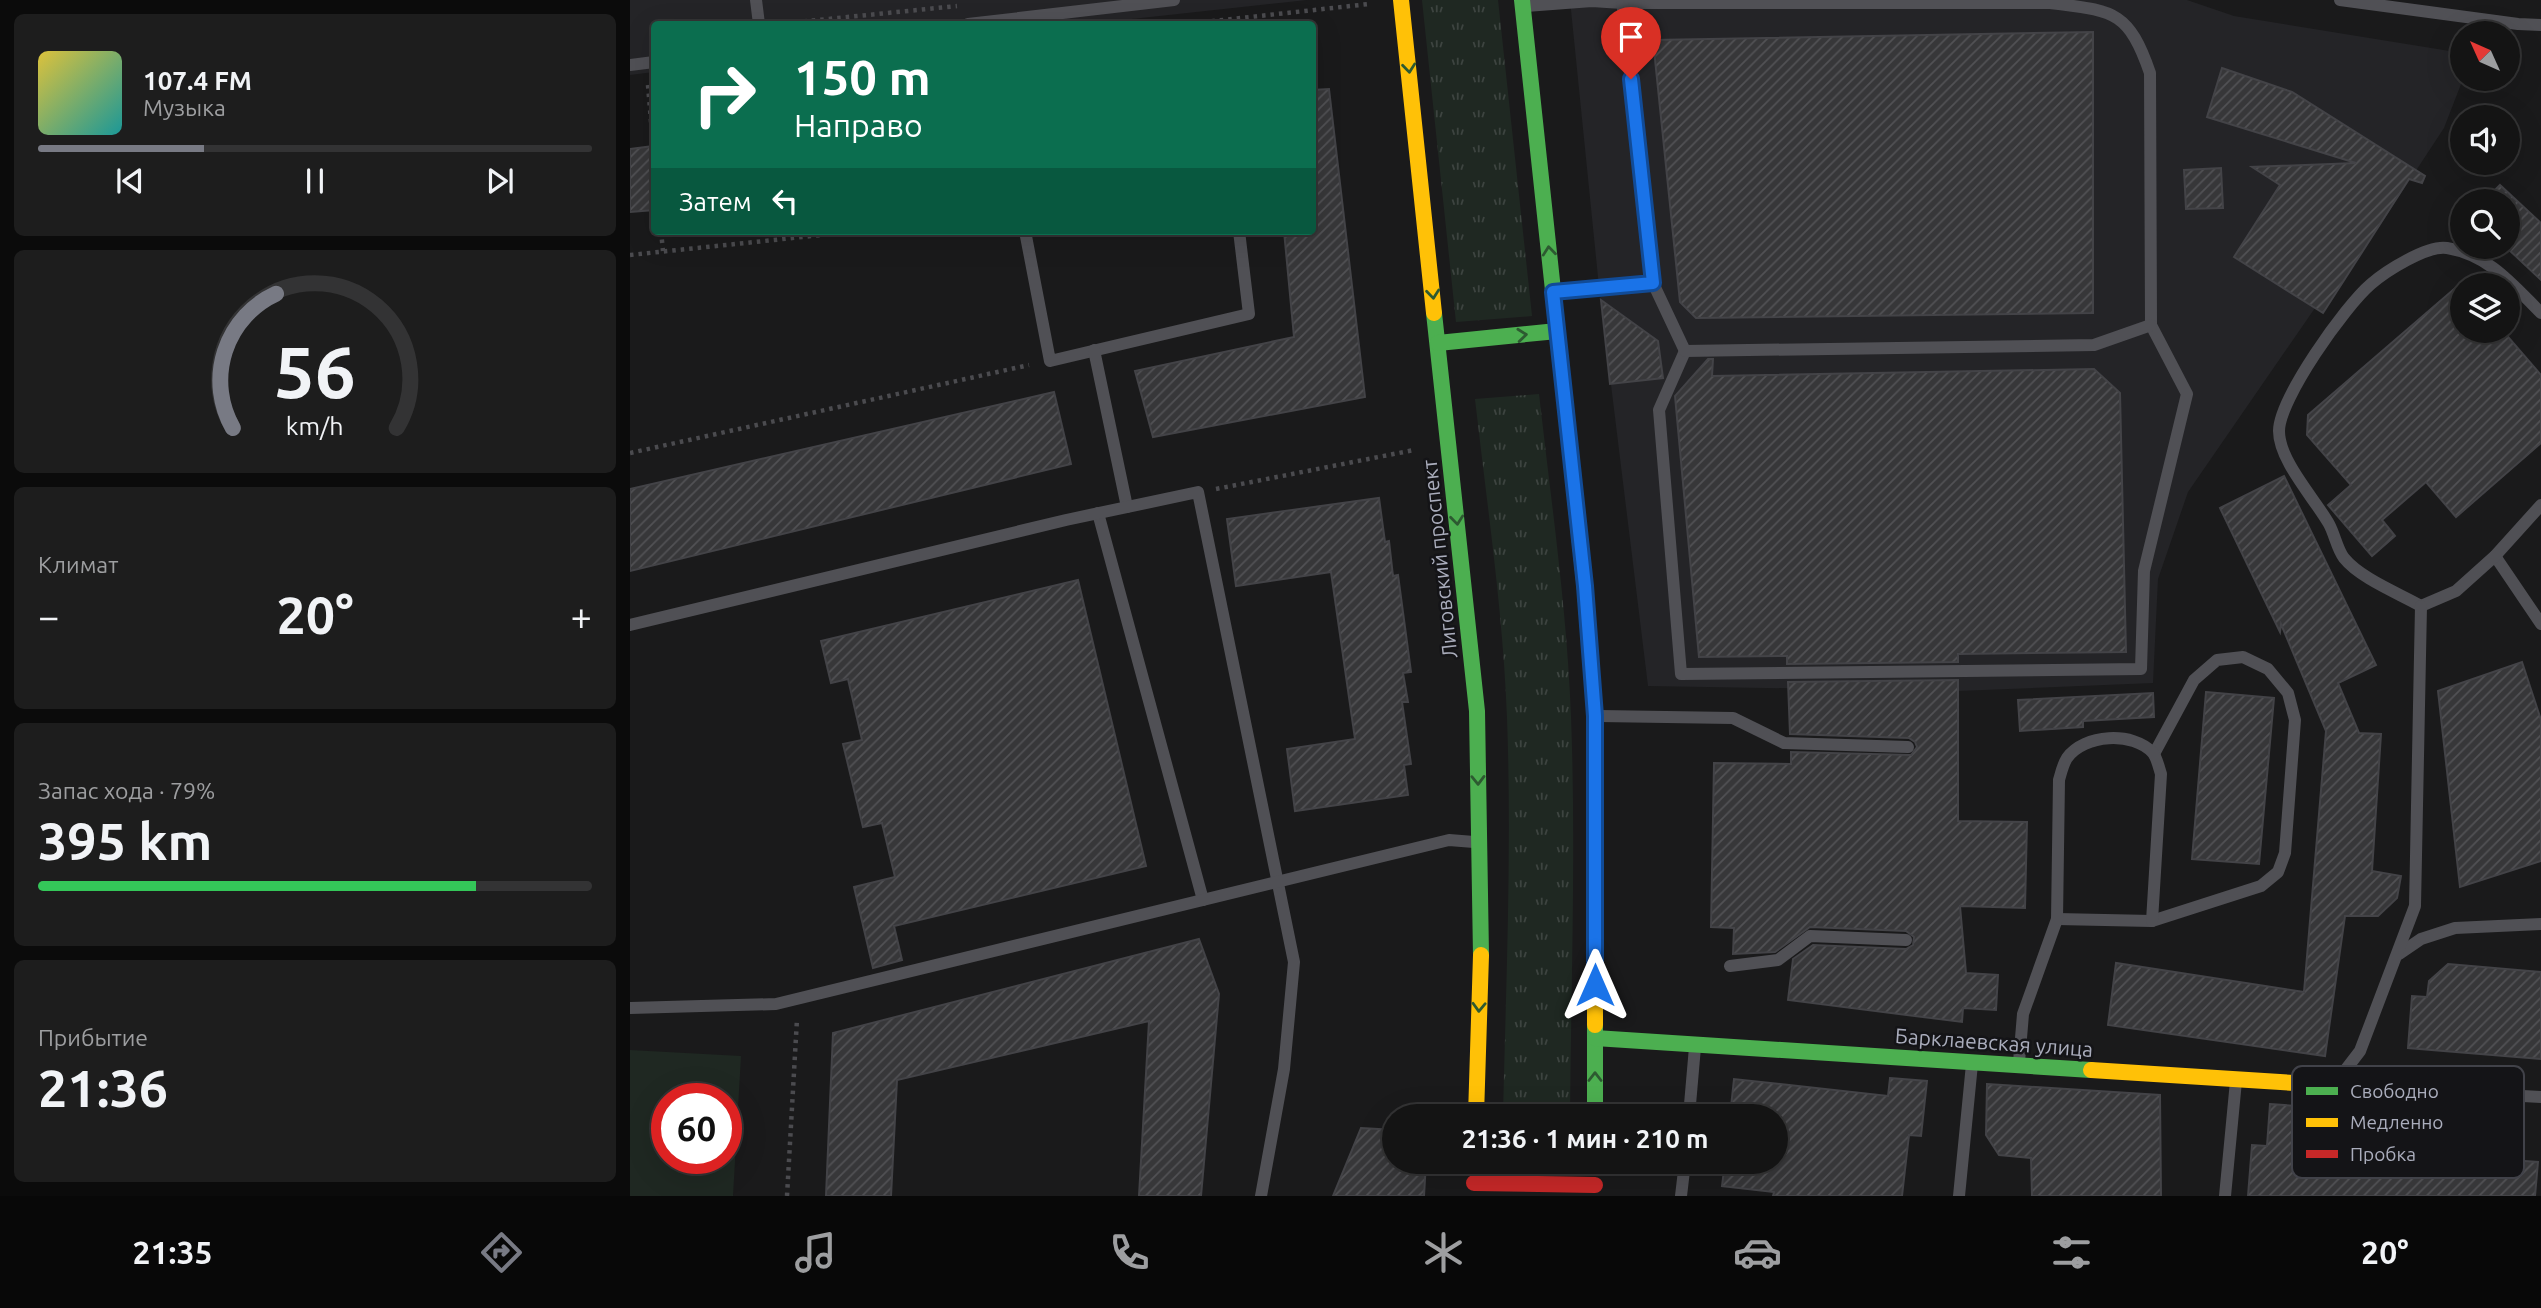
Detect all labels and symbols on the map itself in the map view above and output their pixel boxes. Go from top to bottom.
pin [1601,7,1661,79]
north arrow [2450,21,2520,91]
one-way arrow [1401,62,1416,74]
one-way arrow [1542,245,1557,256]
one-way arrow [1425,288,1440,300]
one-way arrow [1516,327,1528,342]
street label: Лиговский проспект [1417,458,1461,660]
one-way arrow [1449,515,1464,526]
one-way arrow [1471,774,1486,785]
position arrow [1558,948,1632,1022]
one-way arrow [1471,1002,1487,1013]
street label: Барклаевская улица [1894,1023,2094,1061]
legend [2292,1066,2524,1178]
one-way arrow [1587,1072,1603,1082]
text: Свободно [2350,1080,2439,1102]
speed limit sign: 60 [651,1083,742,1174]
text: Медленно [2350,1111,2443,1133]
text: Пробка [2350,1143,2416,1165]

